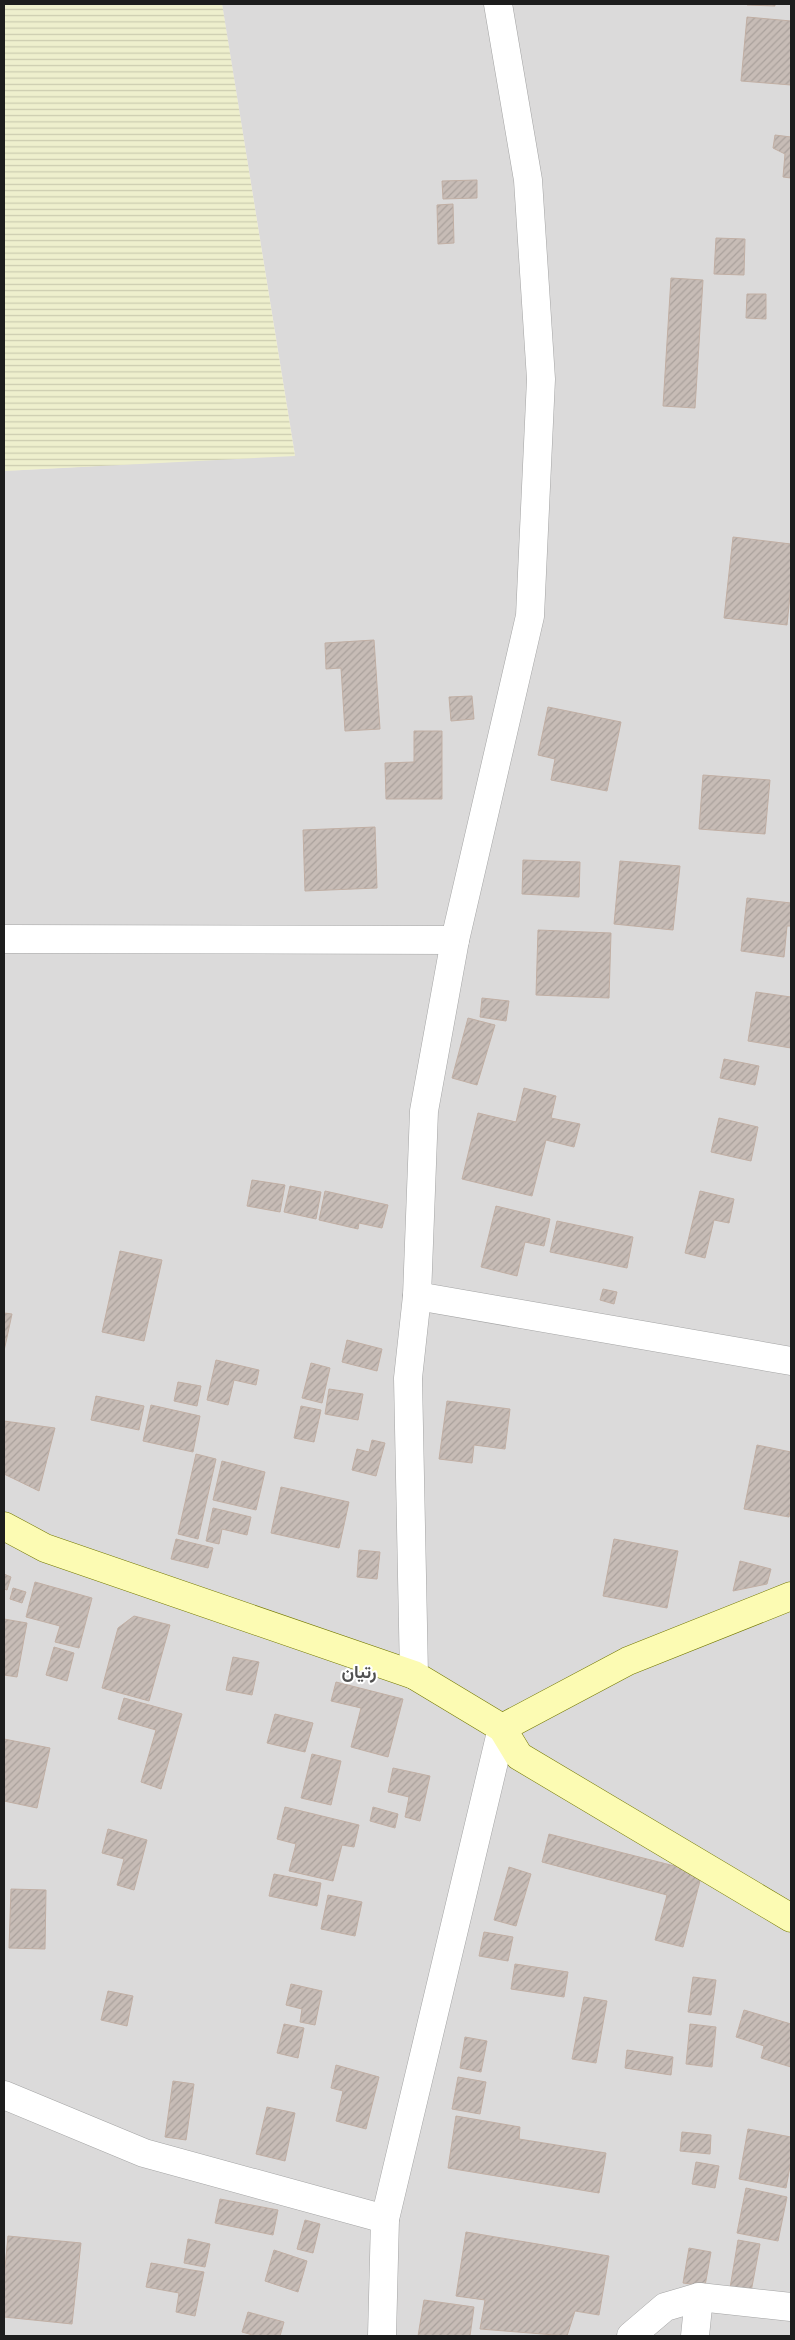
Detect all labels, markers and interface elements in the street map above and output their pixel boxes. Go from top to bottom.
district label: رتيان [342,1659,377,1685]

